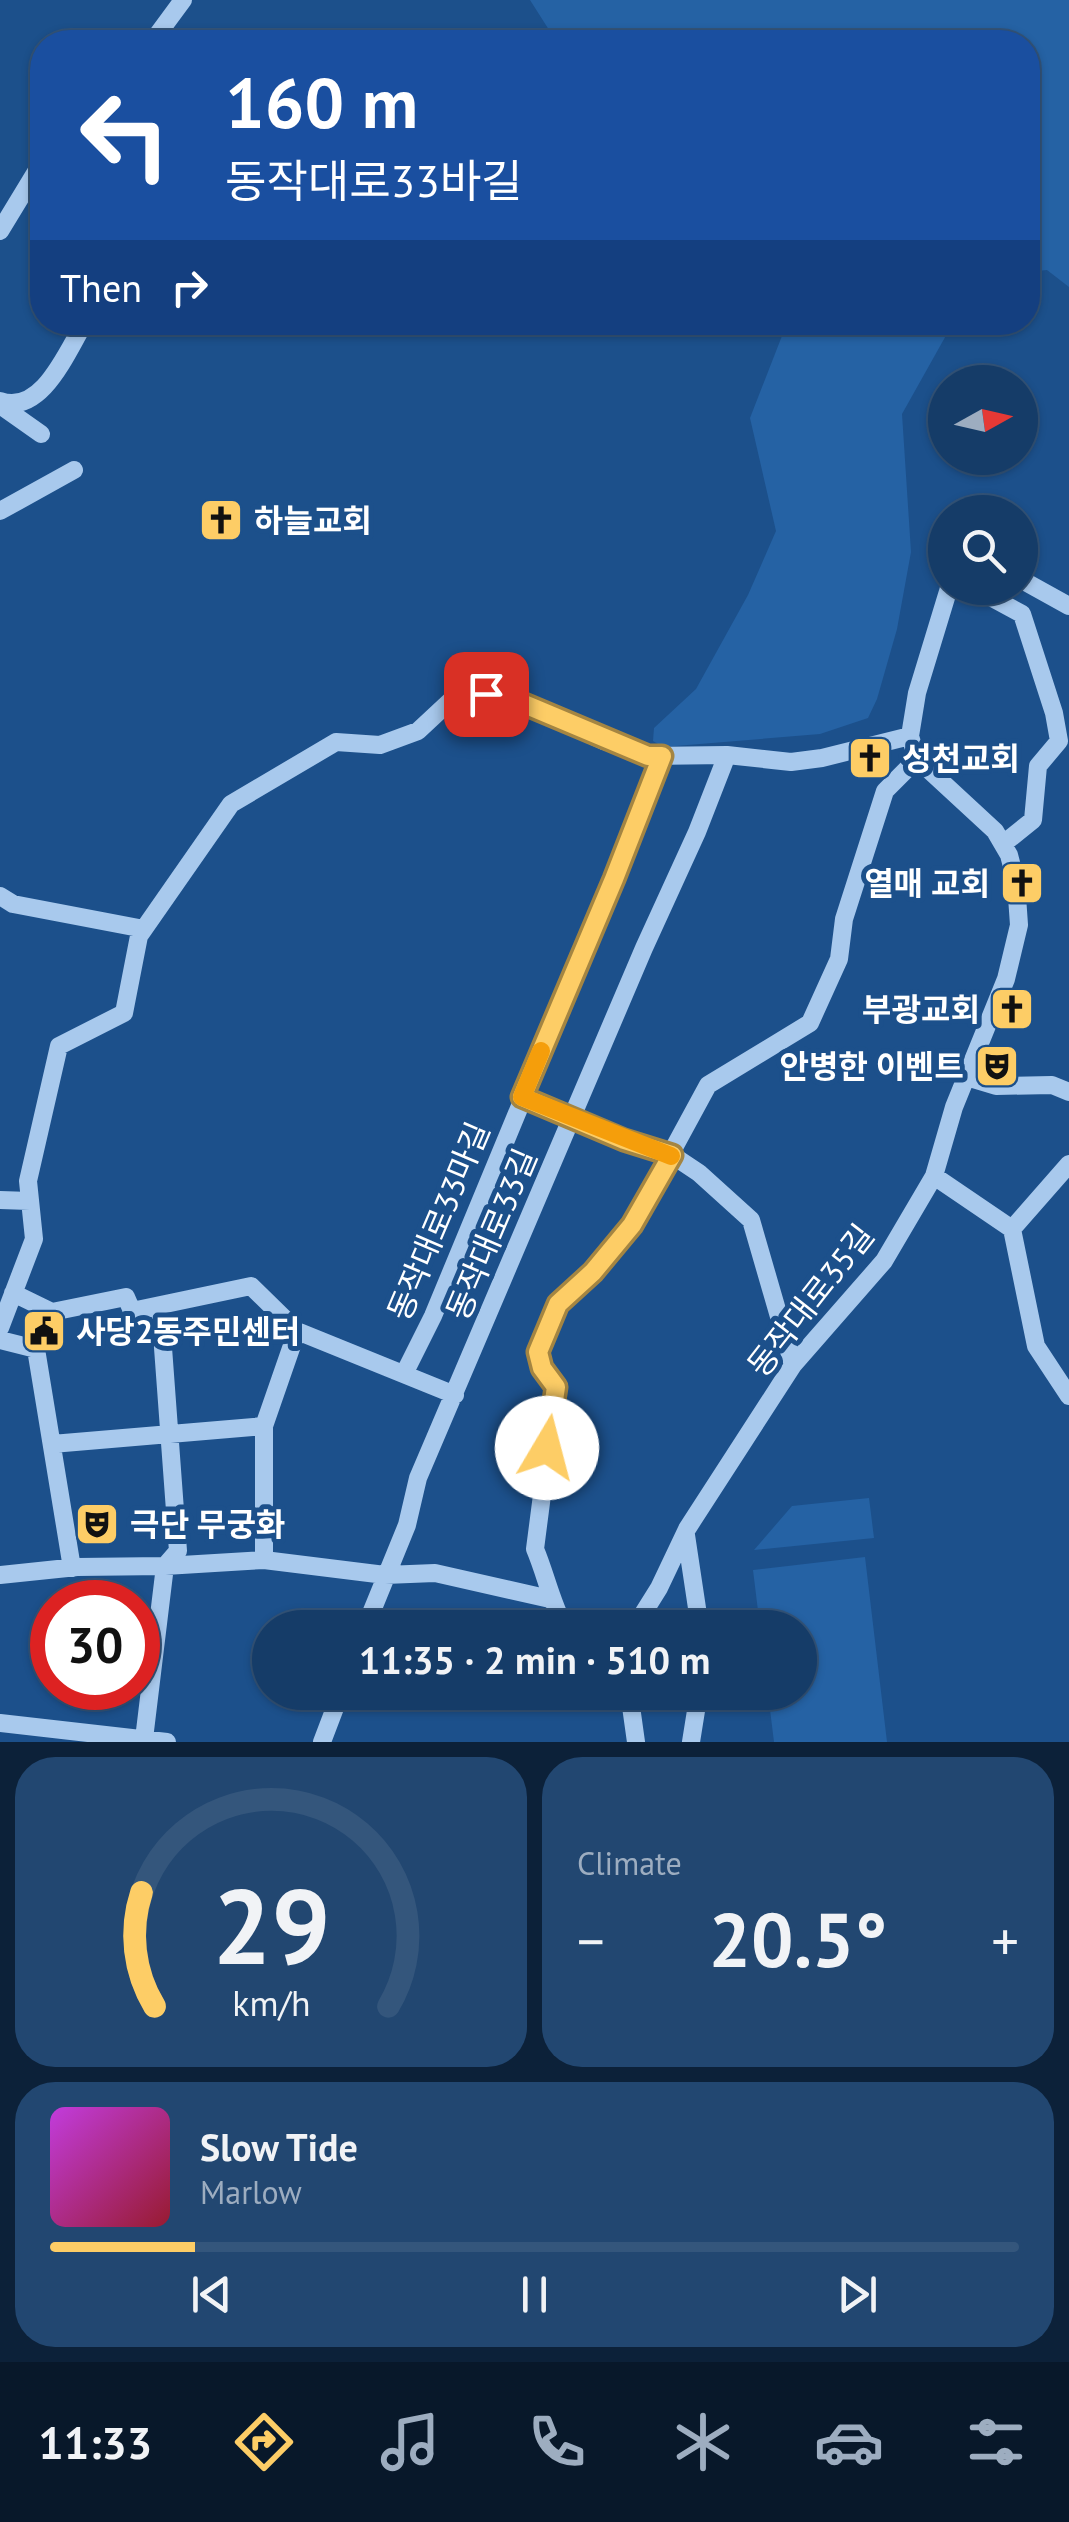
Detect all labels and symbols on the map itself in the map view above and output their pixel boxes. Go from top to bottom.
north arrow [928,365,1038,475]
church icon: 하늘교회 [198,497,244,543]
place label: 하늘교회 [254,499,372,541]
pin [444,652,529,737]
church icon: 성천교회 [847,735,893,781]
place label: 성천교회 [902,737,1020,779]
church icon: 열매 교회 [999,860,1045,906]
place label: 열매 교회 [864,862,990,904]
church icon: 부광교회 [989,986,1035,1032]
place label: 부광교회 [862,988,980,1030]
theatre icon: 안병한 이벤트 [974,1043,1020,1089]
place label: 안병한 이벤트 [779,1045,964,1087]
street label: 동작대로33마길 [377,1115,499,1327]
street label: 동작대로33길 [436,1142,546,1326]
street label: 동작대로35길 [737,1215,883,1385]
public building icon: 사당2동주민센터 [21,1308,67,1354]
place label: 사당2동주민센터 [76,1310,300,1352]
position arrow [495,1396,599,1500]
theatre icon: 극단 무궁화 [74,1501,120,1547]
place label: 극단 무궁화 [130,1503,285,1545]
speed limit sign: 30 [30,1580,160,1710]

